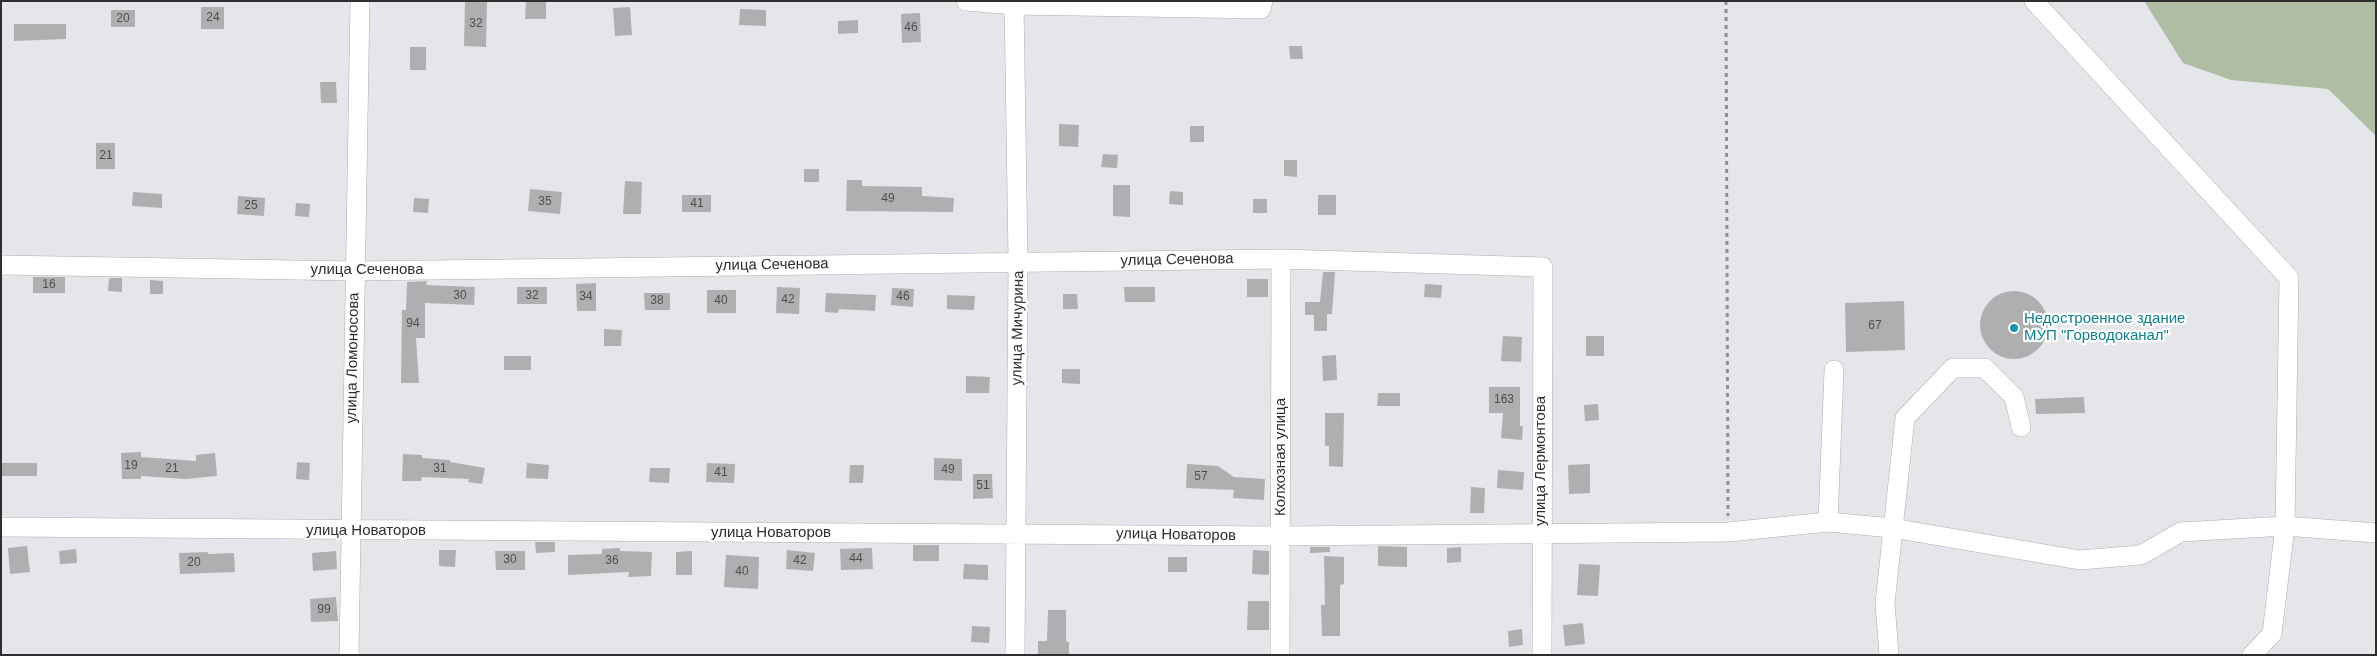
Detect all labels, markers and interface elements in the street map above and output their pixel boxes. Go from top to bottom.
house number: 24 [206,11,220,25]
house number: 20 [116,12,130,26]
house number: 32 [469,17,483,31]
house number: 46 [904,21,918,35]
house number: 21 [99,149,113,163]
house number: 49 [881,192,895,206]
house number: 35 [538,195,552,209]
house number: 41 [690,197,704,211]
house number: 25 [244,199,258,213]
street label: улица Сеченова [1120,250,1234,270]
street label: улица Сеченова [715,255,829,275]
street label: улица Сеченова [310,261,424,279]
street label: улица Мичурина [1008,270,1028,386]
house number: 16 [42,278,56,292]
house number: 30 [453,289,467,303]
house number: 32 [525,289,539,303]
house number: 34 [579,290,593,304]
house number: 46 [896,290,910,304]
street label: улица Ломоносова [343,292,363,424]
house number: 42 [781,293,795,307]
house number: 38 [650,294,664,308]
house number: 40 [714,294,728,308]
place label: Недостроенное здание МУП "Горводоканал" [2024,310,2185,345]
house number: 94 [406,317,420,331]
house number: 67 [1868,319,1882,333]
marker: Недостроенное здание МУП "Горводоканал" [2008,322,2020,334]
house number: 163 [1494,393,1514,407]
street label: улица Лермонтова [1532,396,1550,526]
street label: Колхозная улица [1272,398,1290,516]
house number: 19 [124,459,138,473]
house number: 21 [165,462,179,476]
house number: 31 [433,462,447,476]
house number: 49 [941,463,955,477]
house number: 41 [714,466,728,480]
house number: 57 [1194,470,1208,484]
house number: 51 [976,479,990,493]
street label: улица Новаторов [306,522,426,540]
street label: улица Новаторов [711,524,831,542]
street label: улица Новаторов [1116,525,1236,545]
house number: 44 [849,552,863,566]
house number: 30 [503,553,517,567]
house number: 36 [605,554,619,568]
house number: 42 [793,554,807,568]
house number: 20 [187,556,201,570]
house number: 40 [735,565,749,579]
house number: 99 [317,603,331,617]

